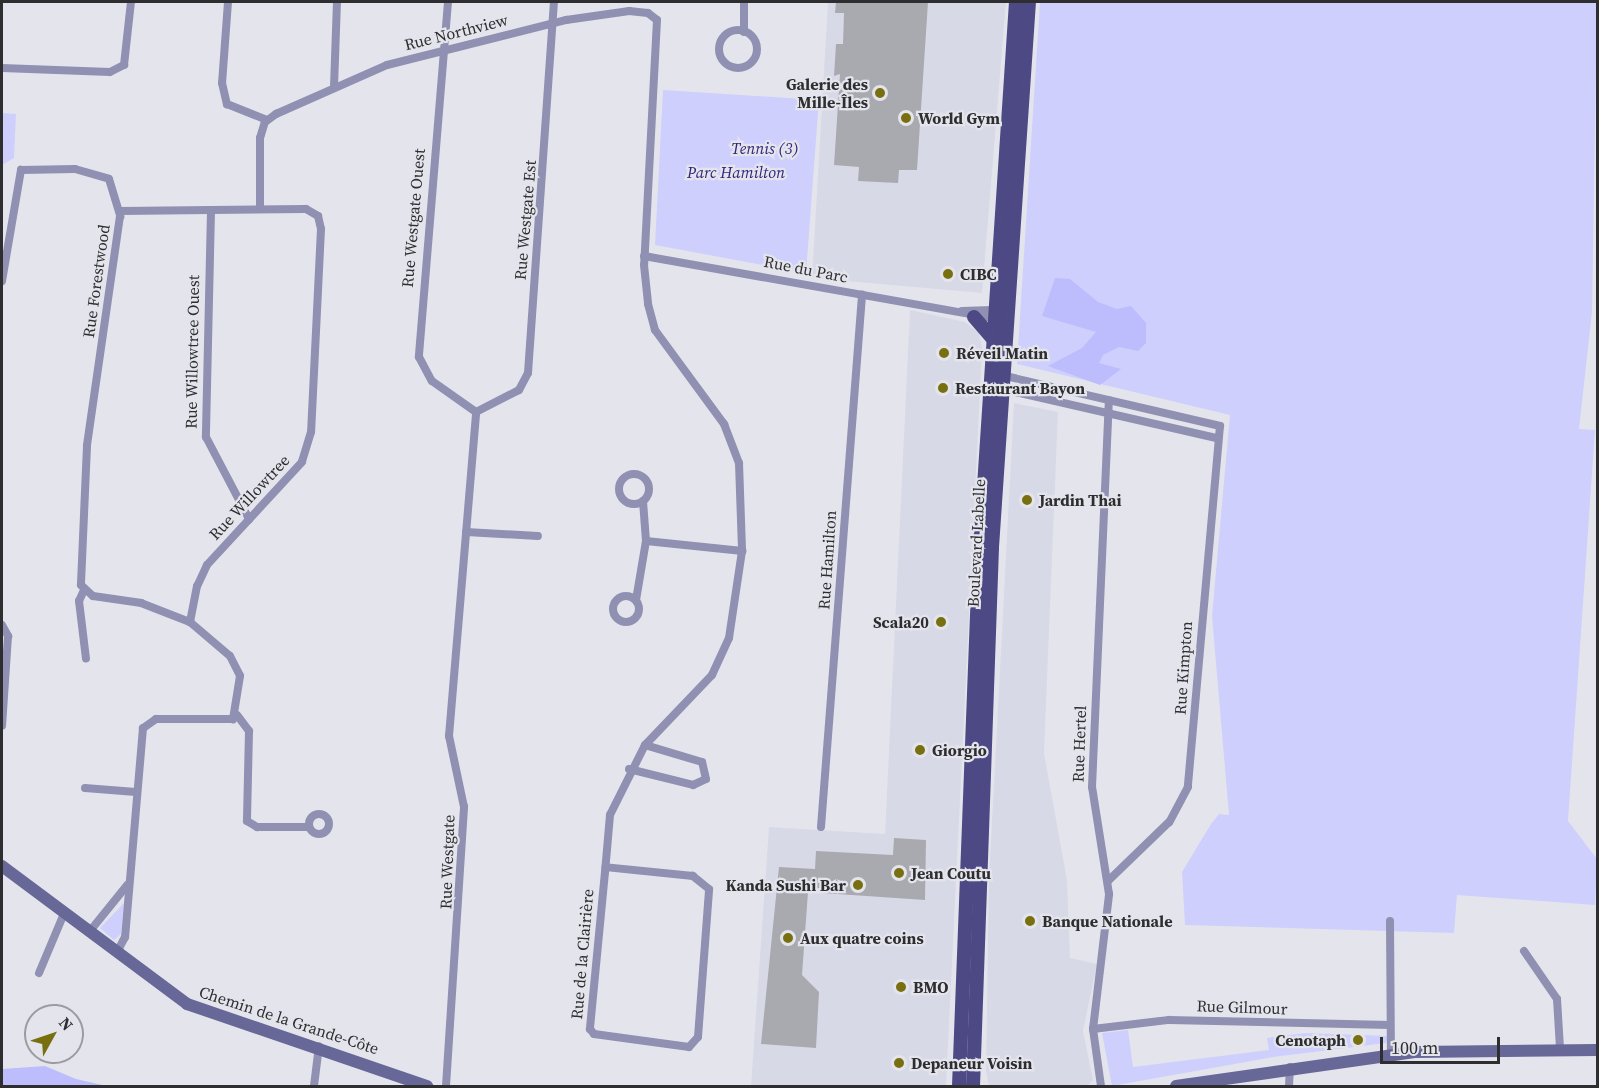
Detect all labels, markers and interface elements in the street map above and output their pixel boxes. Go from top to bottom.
street label: Rue Northview [402,10,510,54]
place label: Galerie des Mille-Îles [786,74,868,112]
marker: Galerie des Mille-Îles [873,86,887,100]
place label: World Gym [918,108,1000,128]
marker: World Gym [899,111,913,125]
park label: Tennis (3) [731,138,799,158]
street label: Rue Westgate Ouest [397,148,429,288]
street label: Rue Westgate Est [510,159,540,281]
park label: Parc Hamilton [687,162,785,182]
street label: Rue Forestwood [79,223,113,339]
street label: Rue du Parc [762,251,850,287]
place label: CIBC [960,264,996,284]
marker: CIBC [941,267,955,281]
street label: Rue Willowtree Ouest [181,275,203,429]
place label: Réveil Matin [956,343,1048,363]
marker: Réveil Matin [937,346,951,360]
place label: Restaurant Bayon [955,378,1085,398]
marker: Restaurant Bayon [936,381,950,395]
street label: Rue Willowtree [204,450,294,544]
street label: Boulevard Labelle [963,478,989,608]
place label: Jardin Thai [1039,490,1122,510]
marker: Jardin Thai [1020,493,1034,507]
street label: Rue Hamilton [814,510,840,610]
place label: Scala20 [873,612,929,632]
marker: Scala20 [934,615,948,629]
street label: Rue Kimpton [1170,621,1196,715]
street label: Rue Hertel [1068,705,1090,783]
place label: Giorgio [932,740,987,760]
marker: Giorgio [913,743,927,757]
street label: Rue Westgate [436,814,458,910]
place label: Jean Coutu [911,863,991,883]
marker: Jean Coutu [892,866,906,880]
place label: Kanda Sushi Bar [725,875,846,895]
marker: Kanda Sushi Bar [851,878,865,892]
street label: Rue de la Clairière [567,888,597,1020]
place label: Banque Nationale [1042,911,1173,931]
marker: Banque Nationale [1023,914,1037,928]
place label: Aux quatre coins [800,928,924,948]
marker: Aux quatre coins [781,931,795,945]
place label: BMO [913,977,949,997]
marker: BMO [894,980,908,994]
street label: Chemin de la Grande-Côte [197,982,381,1058]
street label: Rue Gilmour [1196,996,1288,1018]
north arrow [24,1004,84,1064]
text: N [54,1012,78,1035]
scale bar [1383,1025,1503,1063]
place label: Cenotaph [1275,1030,1346,1050]
marker: Cenotaph [1351,1033,1365,1047]
text: 100 m [1391,1035,1438,1060]
place label: Depaneur Voisin [911,1053,1033,1073]
marker: Depaneur Voisin [892,1056,906,1070]

